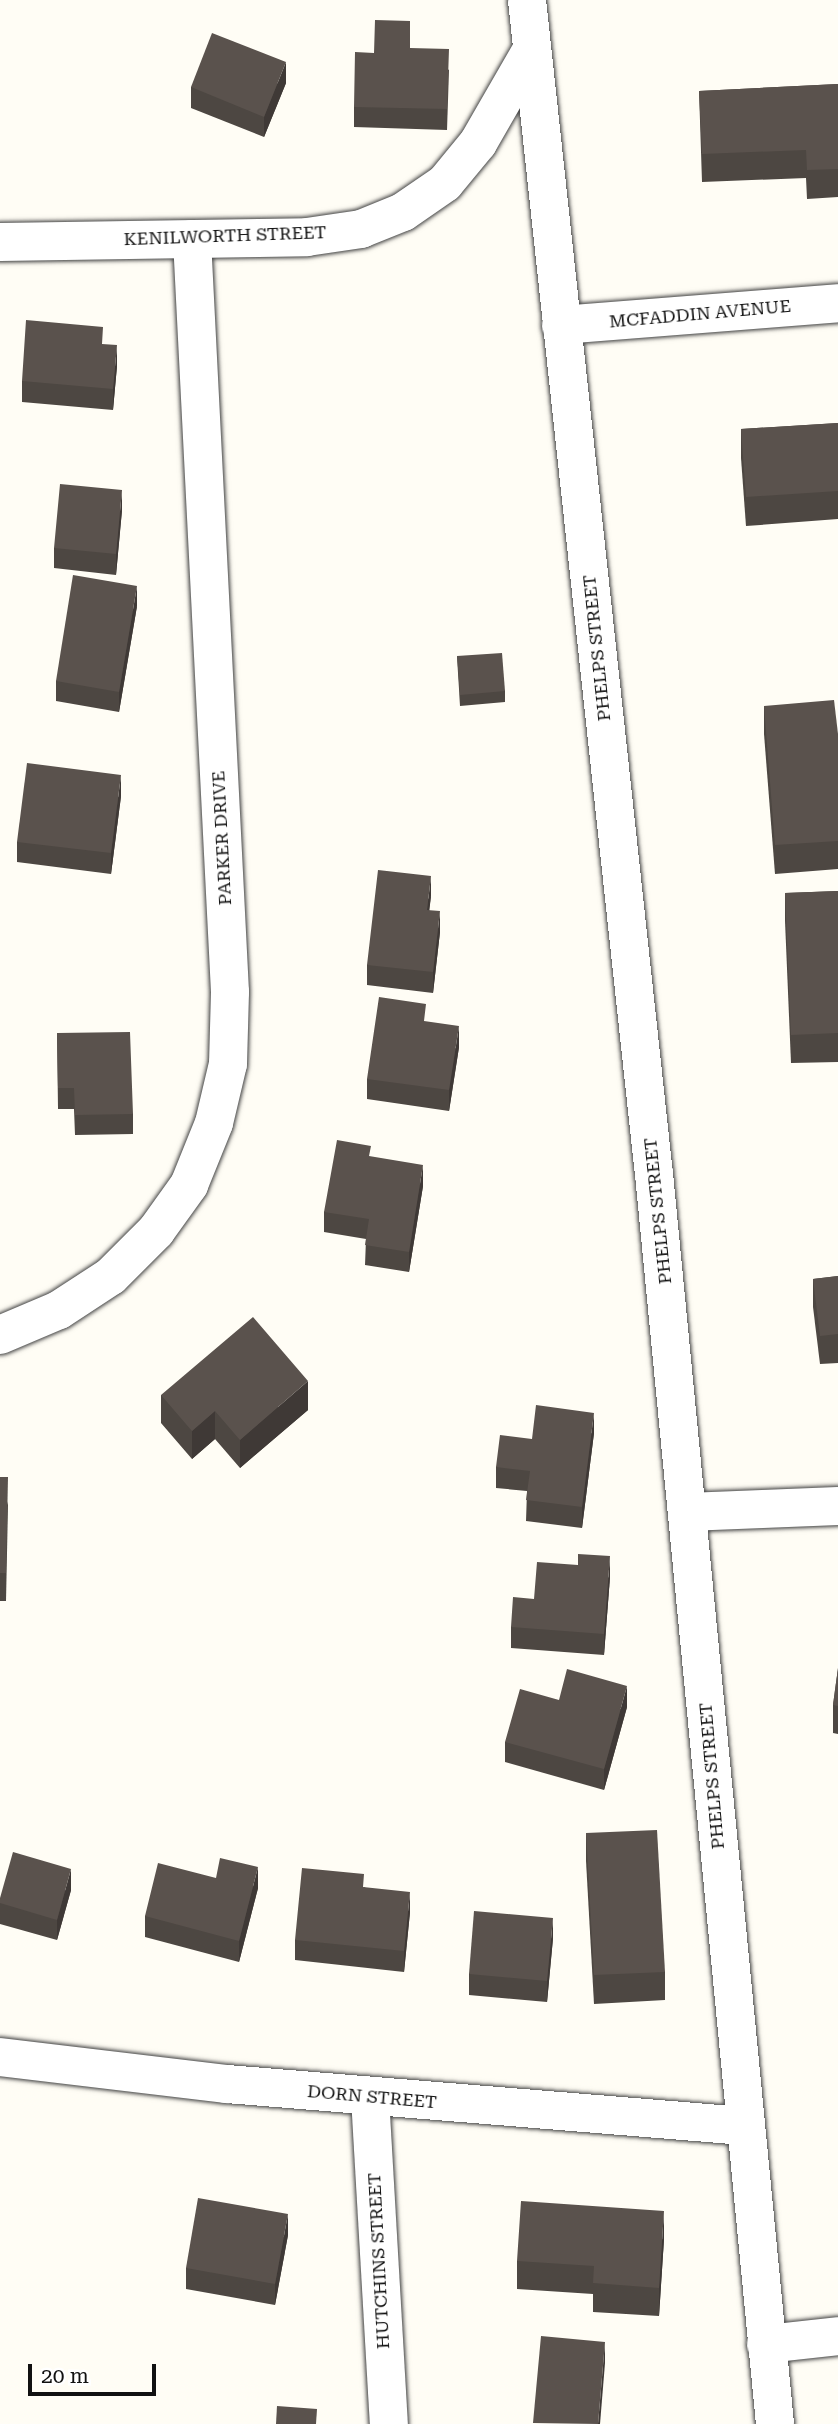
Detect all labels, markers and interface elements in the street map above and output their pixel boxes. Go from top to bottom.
street label: KENILWORTH STREET [123,222,327,250]
street label: MCFADDIN AVENUE [608,295,792,333]
street label: PHELPS STREET [579,574,615,722]
street label: PARKER DRIVE [208,770,236,906]
street label: PHELPS STREET [640,1137,676,1285]
street label: PHELPS STREET [695,1702,729,1850]
street label: DORN STREET [306,2081,438,2113]
street label: HUTCHINS STREET [364,2172,394,2350]
scale bar [32,2350,159,2394]
text: 20 m [41,2364,89,2388]

